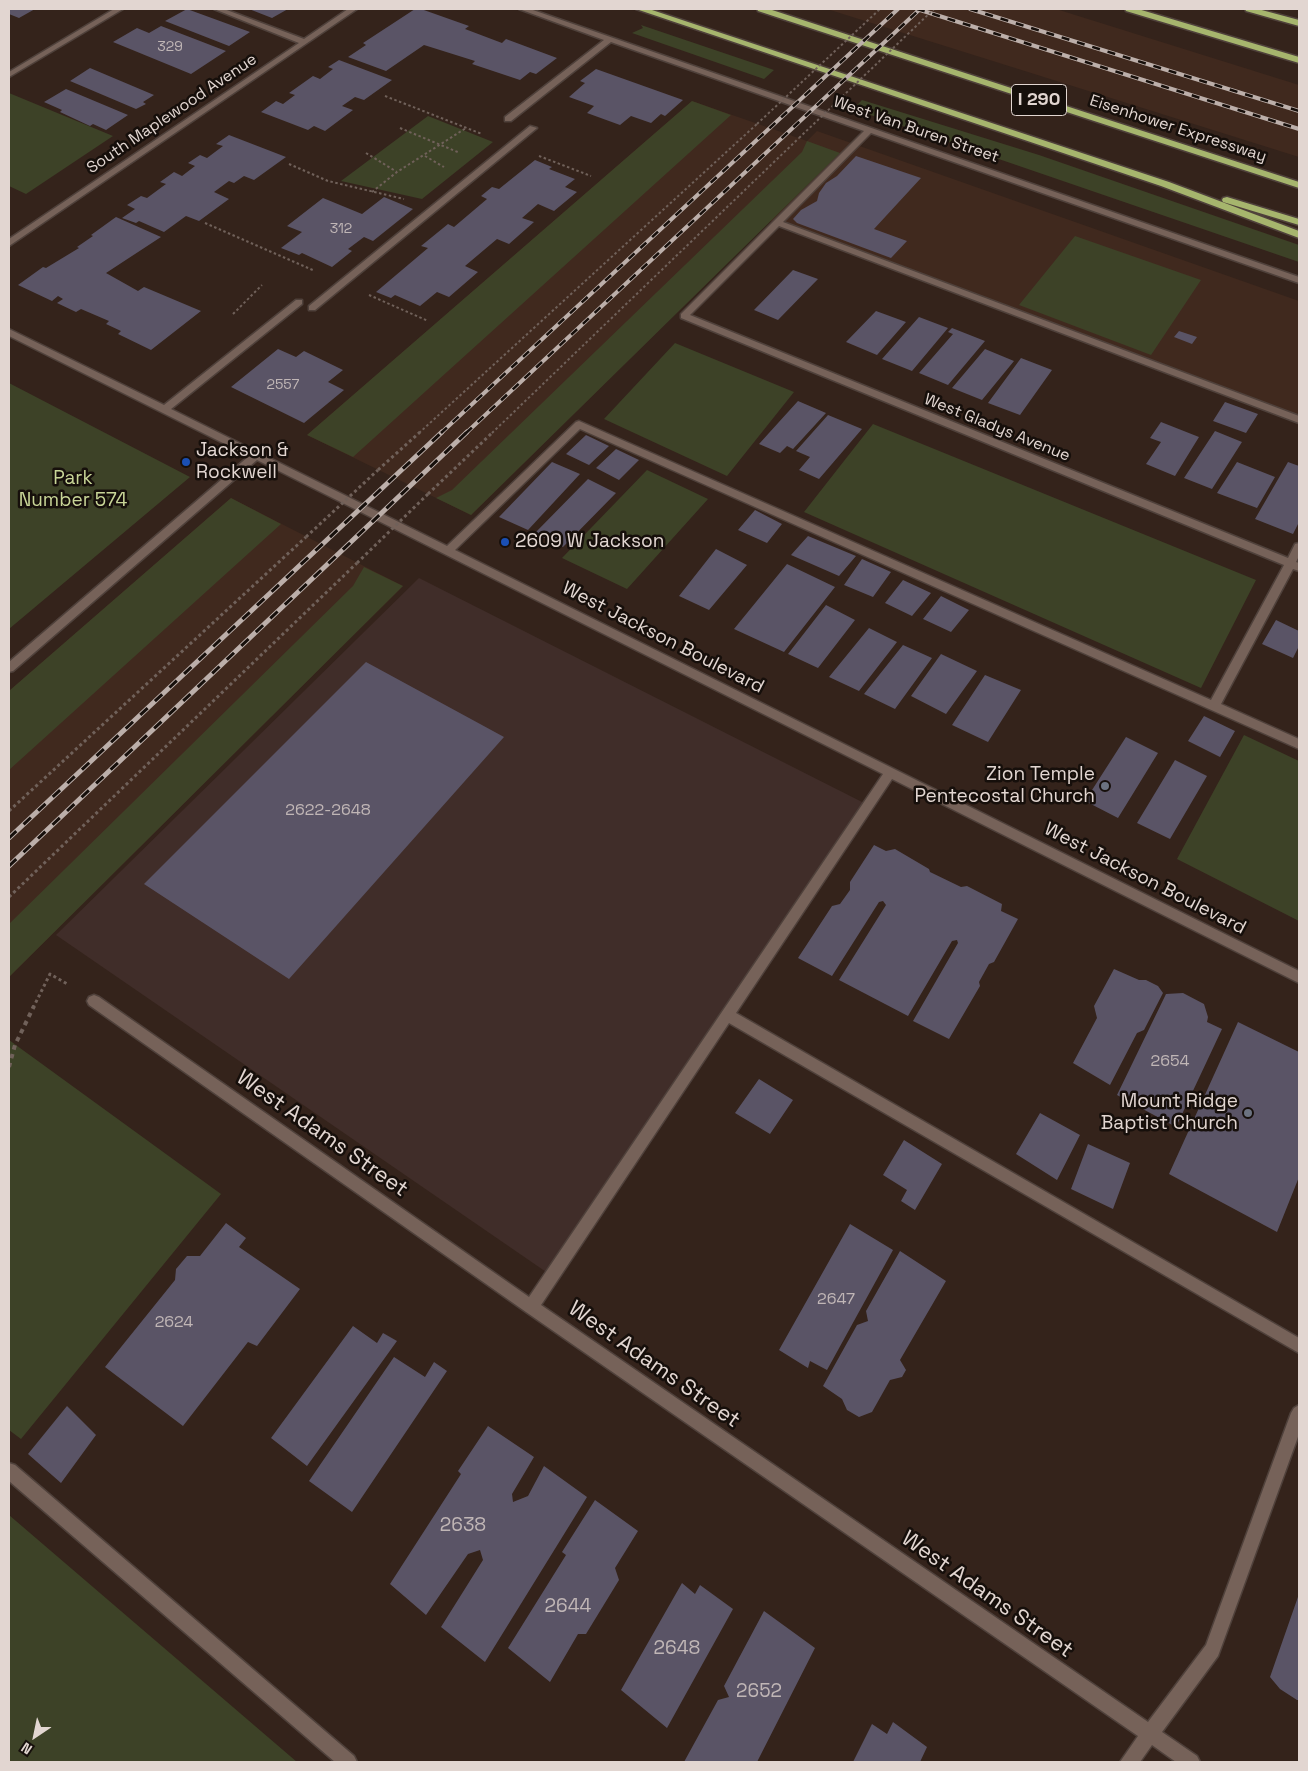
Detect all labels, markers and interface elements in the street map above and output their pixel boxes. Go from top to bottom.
house number: 329 [157,39,183,55]
street label: South Maplewood Avenue [83,50,261,178]
road number: I 290 [1012,84,1066,116]
street label: Eisenhower Expressway [1087,91,1269,167]
street label: West Van Buren Street [831,93,1001,167]
house number: 312 [330,221,352,237]
house number: 2557 [267,377,299,393]
street label: West Gladys Avenue [921,390,1073,466]
place label: Jackson & Rockwell [196,440,289,484]
marker: Jackson & Rockwell [180,456,192,468]
park label: Park Number 574 [19,468,127,512]
place label: 2609 W Jackson [515,531,664,553]
marker: 2609 W Jackson [499,536,511,548]
street label: West Jackson Boulevard [558,577,768,699]
place label: Zion Temple Pentecostal Church [914,764,1095,808]
marker: Zion Temple Pentecostal Church [1099,780,1111,792]
house number: 2622-2648 [285,801,371,821]
street label: West Jackson Boulevard [1040,818,1250,940]
house number: 2654 [1150,1052,1190,1072]
street label: West Adams Street [231,1065,413,1203]
place label: Mount Ridge Baptist Church [1101,1091,1238,1135]
marker: Mount Ridge Baptist Church [1242,1107,1254,1119]
house number: 2647 [817,1290,855,1310]
street label: West Adams Street [563,1296,745,1434]
house number: 2624 [155,1313,193,1333]
house number: 2638 [440,1515,486,1537]
street label: West Adams Street [896,1526,1078,1664]
house number: 2644 [545,1596,591,1618]
house number: 2648 [654,1638,700,1660]
house number: 2652 [736,1681,782,1703]
north arrow [10,1711,60,1761]
text: N [18,1738,36,1759]

